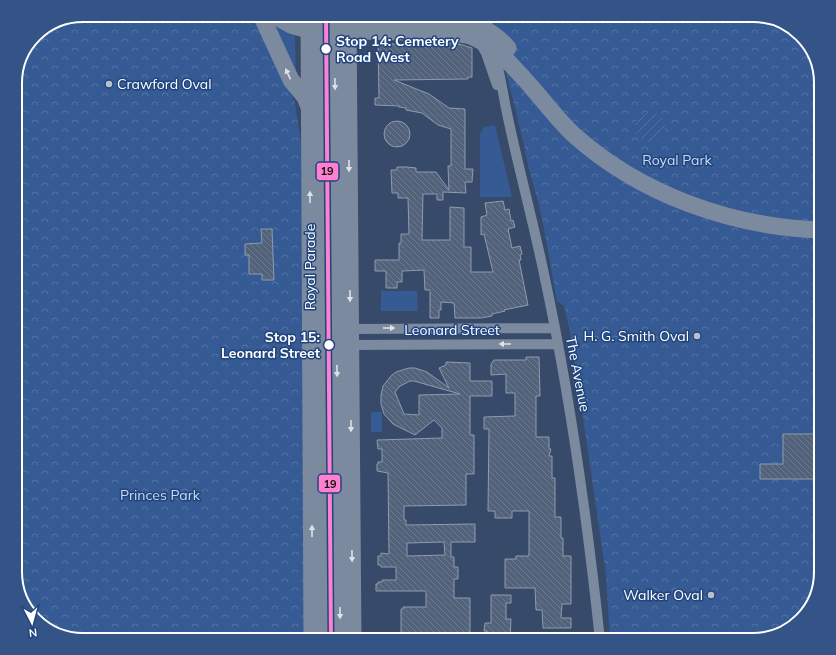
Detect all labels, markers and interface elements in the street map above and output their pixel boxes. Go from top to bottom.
place label: Stop 14: Cemetery Road West [336,32,459,66]
marker: Stop 14: Cemetery Road West [319,42,333,56]
one-way arrow [285,69,291,80]
place label: Crawford Oval [117,75,212,93]
one-way arrow [332,78,338,91]
marker: Crawford Oval [104,79,114,89]
park label: Royal Park [642,151,713,169]
one-way arrow [346,160,352,173]
line badge: 19 [316,162,339,181]
text: 19 [320,164,334,178]
one-way arrow [307,190,313,203]
street label: Royal Parade [301,224,319,310]
one-way arrow [347,290,353,303]
street label: Leonard Street [404,321,500,339]
one-way arrow [383,325,395,332]
place label: H. G. Smith Oval [583,327,689,345]
place label: Stop 15: Leonard Street [221,328,321,362]
marker: H. G. Smith Oval [692,331,702,341]
street label: The Avenue [562,335,594,413]
marker: Stop 15: Leonard Street [322,338,336,352]
one-way arrow [498,341,511,347]
one-way arrow [334,365,340,378]
one-way arrow [348,420,354,433]
line badge: 19 [318,474,341,493]
text: 19 [323,477,337,491]
park label: Princes Park [120,486,201,504]
one-way arrow [309,524,315,537]
one-way arrow [349,550,355,563]
place label: Walker Oval [623,586,703,604]
marker: Walker Oval [706,590,716,600]
north arrow [12,603,52,643]
one-way arrow [337,607,343,620]
text: N [28,626,38,640]

